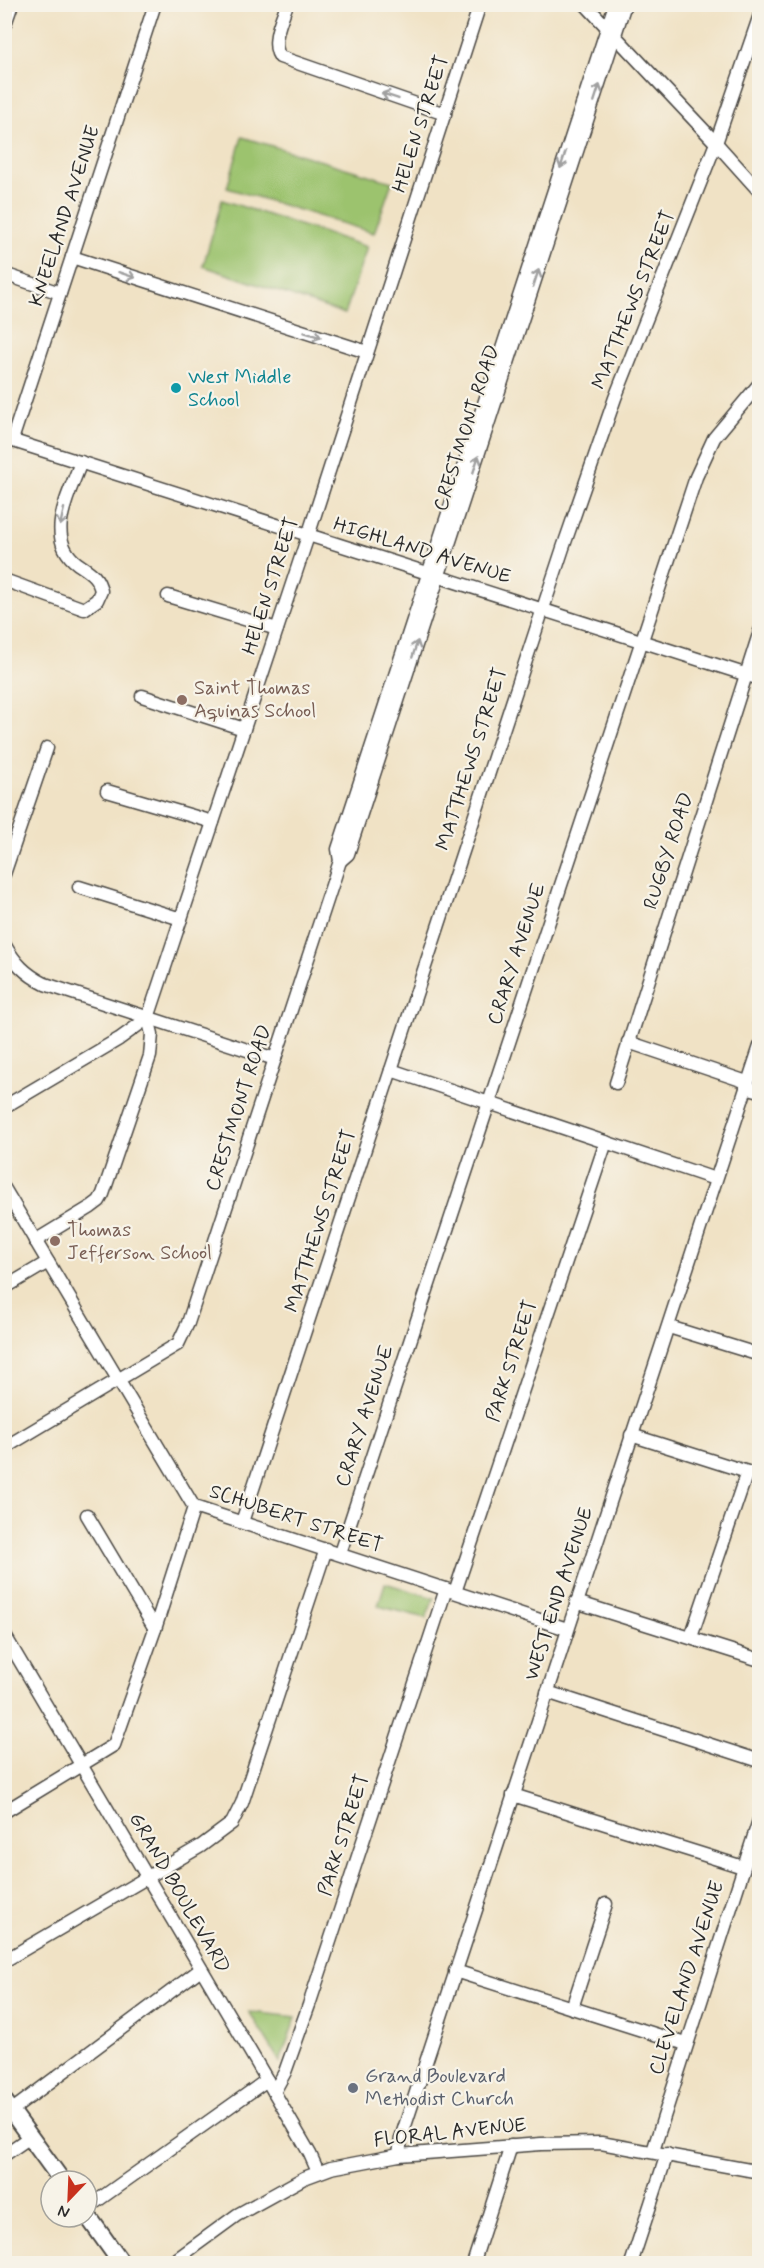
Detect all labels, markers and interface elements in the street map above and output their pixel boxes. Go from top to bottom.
street label: HELEN STREET [386,52,456,196]
one-way arrow [592,84,603,103]
one-way arrow [381,89,400,100]
street label: KNEELAND AVENUE [23,122,107,310]
one-way arrow [557,150,568,169]
street label: MATTHEWS STREET [586,206,682,394]
one-way arrow [531,269,542,288]
one-way arrow [117,271,136,282]
one-way arrow [303,331,322,342]
street label: CRESTMONT ROAD [427,341,507,515]
place label: West Middle School [188,364,292,414]
marker: West Middle School [169,381,183,395]
one-way arrow [471,455,482,474]
one-way arrow [56,508,68,527]
street label: HIGHLAND AVENUE [330,511,514,591]
street label: HELEN STREET [236,514,306,658]
one-way arrow [410,640,421,659]
street label: MATTHEWS STREET [430,664,514,854]
place label: Saint Thomas Aquinas School [194,675,316,725]
marker: Saint Thomas Aquinas School [175,693,189,707]
street label: RUGBY ROAD [637,789,701,913]
street label: CRARY AVENUE [481,880,553,1028]
street label: CRESTMONT ROAD [199,1021,279,1195]
street label: MATTHEWS STREET [279,1126,363,1316]
place label: Thomas Jefferson School [67,1217,212,1267]
marker: Thomas Jefferson School [48,1234,62,1248]
street label: PARK STREET [480,1297,544,1425]
street label: CRARY AVENUE [329,1342,401,1490]
street label: SCHUBERT STREET [206,1478,386,1560]
street label: WEST END AVENUE [518,1504,600,1684]
street label: PARK STREET [312,1771,376,1899]
street label: GRAND BOULEVARD [122,1808,236,1978]
street label: CLEVELAND AVENUE [643,1877,731,2079]
place label: Grand Boulevard Methodist Church [365,2063,514,2113]
marker: Grand Boulevard Methodist Church [346,2081,360,2095]
street label: FLORAL AVENUE [372,2112,528,2154]
north arrow [39,2169,99,2229]
text: N [55,2200,73,2223]

